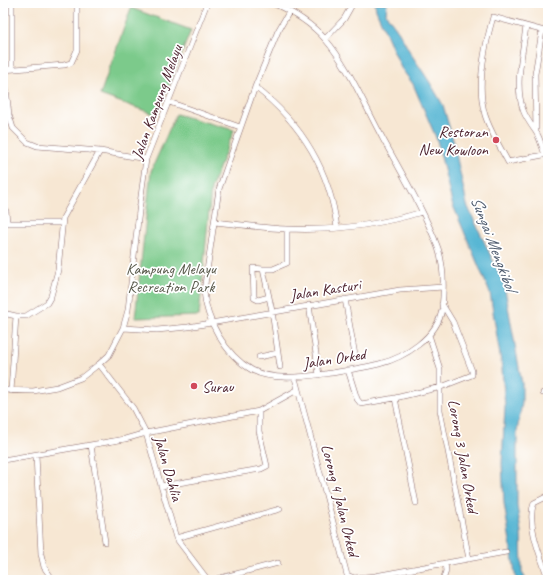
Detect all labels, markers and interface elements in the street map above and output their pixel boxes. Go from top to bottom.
street label: Jalan Kampung Melayu [127,41,187,163]
place label: Restoran New Kowloon [419,122,489,160]
marker: Restoran New Kowloon [491,135,501,145]
water label: Sungai Mengkibol [466,193,523,299]
park label: Kampung Melayu Recreation Park [126,259,217,297]
street label: Jalan Kasturi [287,274,364,306]
street label: Jalan Orked [301,344,369,374]
place label: Surau [202,377,235,397]
marker: Surau [189,381,199,391]
street label: Lorong 3 Jalan Orked [443,398,483,517]
street label: Jalan Dahlia [149,432,187,505]
street label: Lorong 4 Jalan Orked [316,442,364,561]

